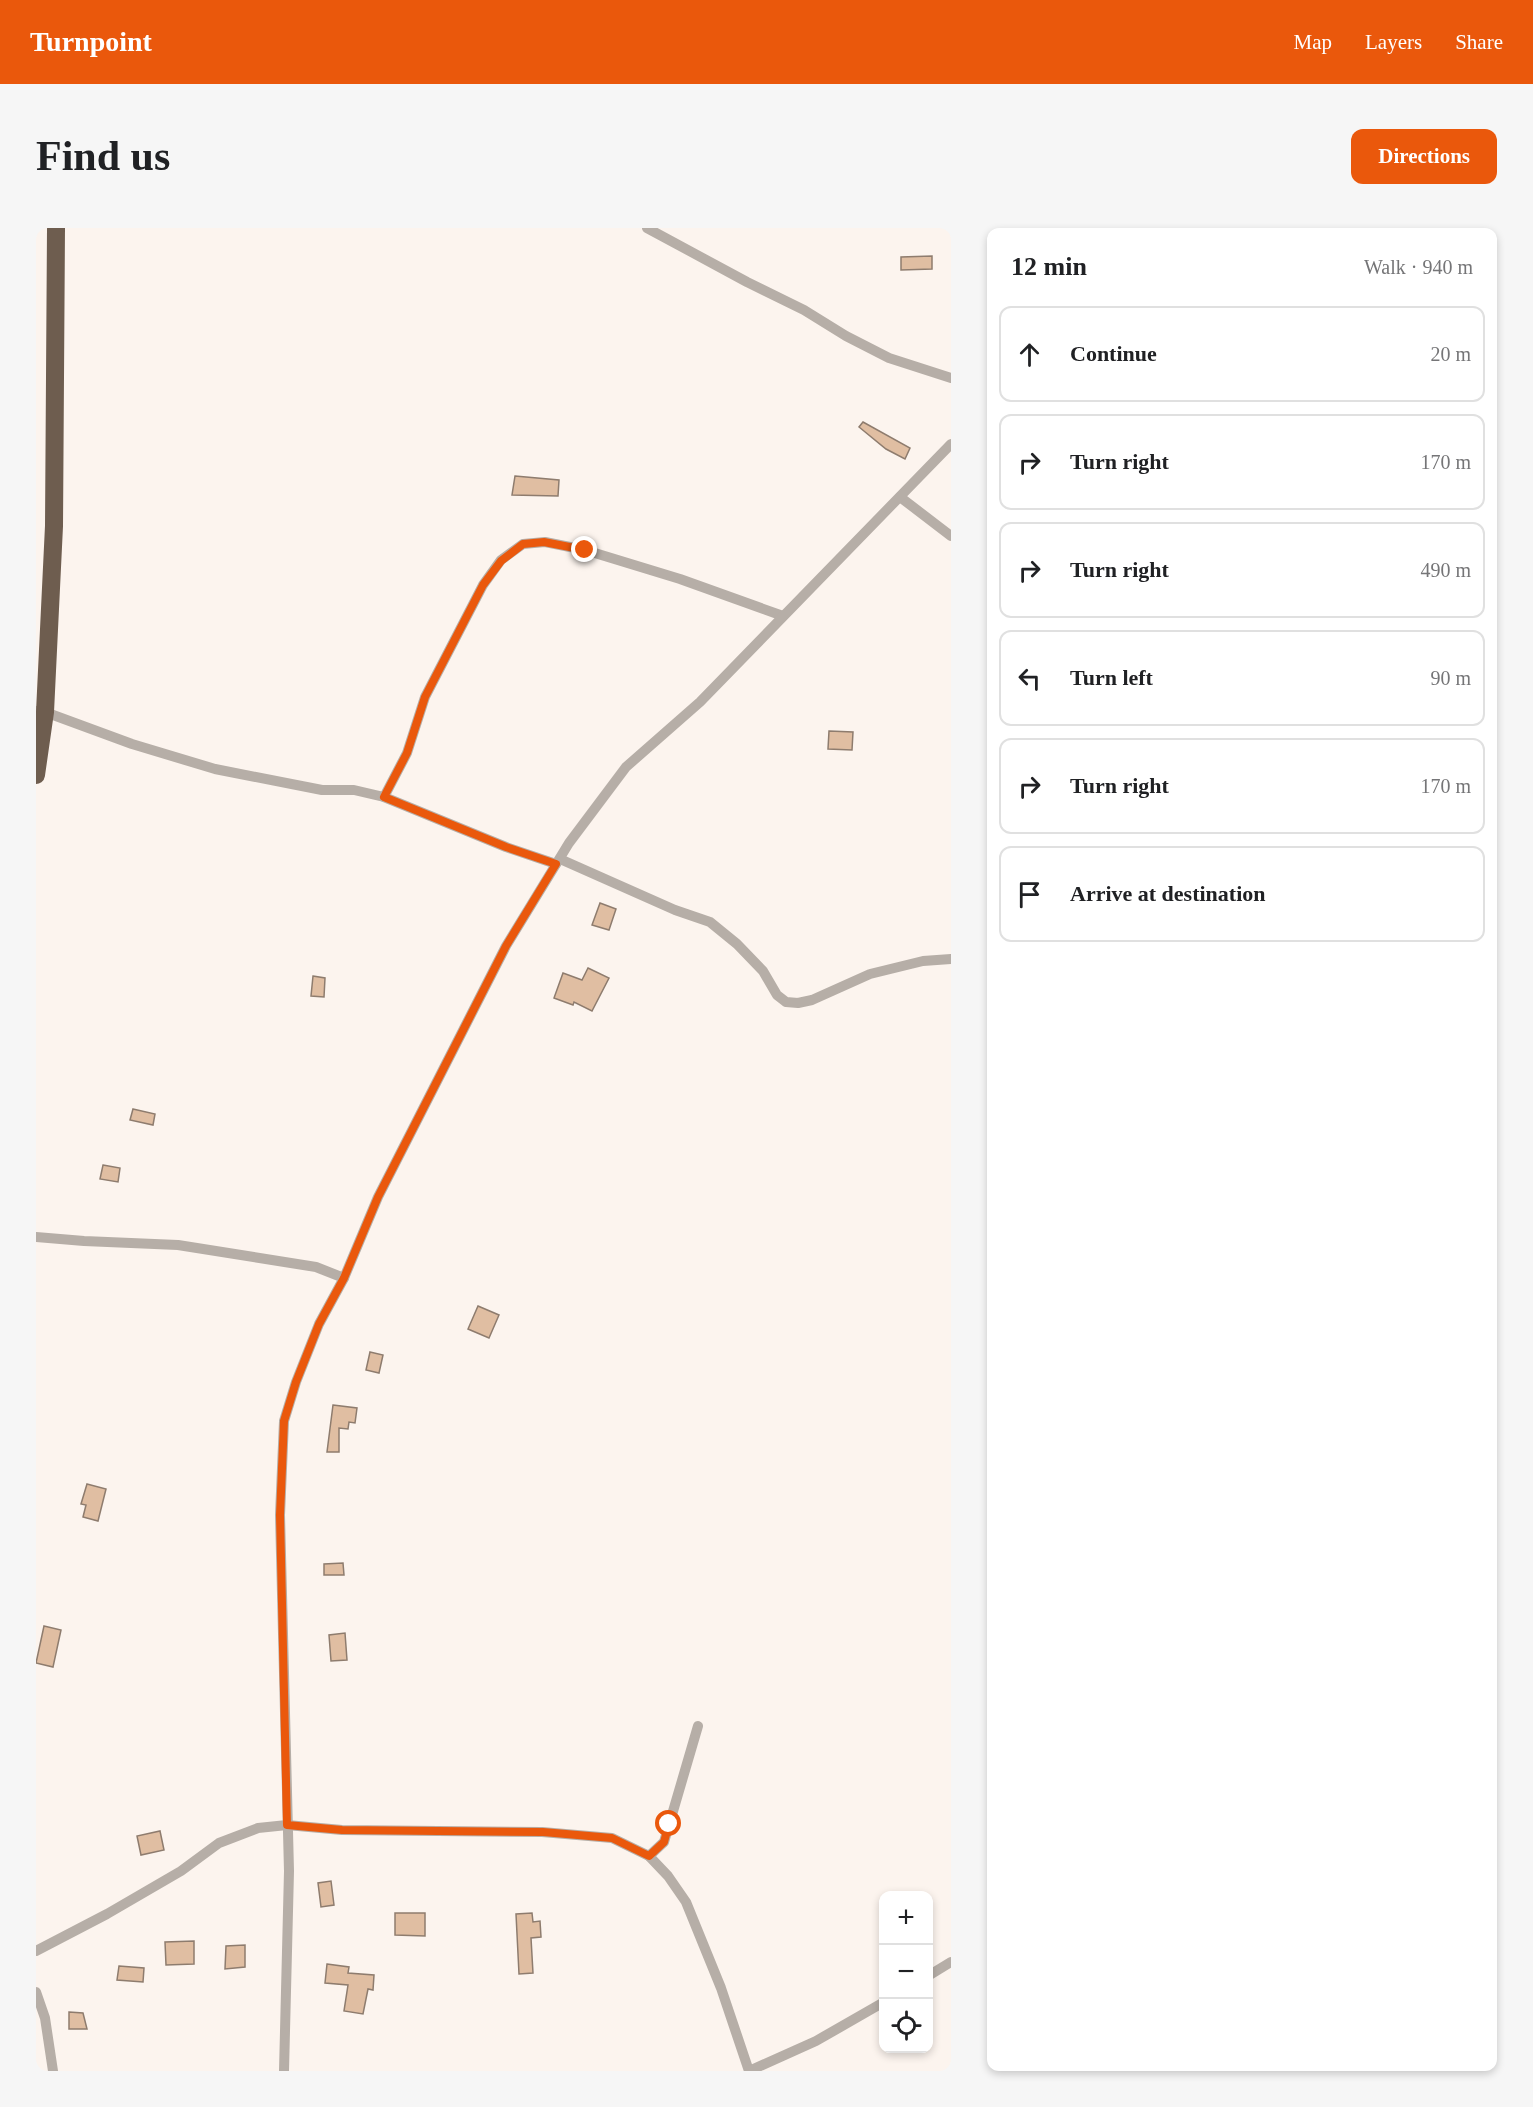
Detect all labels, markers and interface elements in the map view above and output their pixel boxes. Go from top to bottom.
text: Turnpoint [30,26,152,57]
text: Map [1294,30,1332,54]
text: Layers [1365,30,1422,54]
text: Share [1455,30,1503,54]
button: Directions [1351,129,1497,184]
text: Find us [36,133,170,179]
text: 12 min [1011,252,1087,281]
text: Walk · 940 m [1364,256,1473,278]
icon: ahead [1013,338,1046,371]
text: Continue [1070,341,1157,366]
text: 20 m [1430,343,1471,365]
icon: right [1013,446,1046,479]
text: Turn right [1070,449,1169,474]
text: 170 m [1420,451,1471,473]
route end [571,536,597,562]
icon: right [1013,554,1046,587]
text: Turn right [1070,557,1169,582]
text: 490 m [1420,559,1471,581]
icon: left [1013,662,1046,695]
text: Turn left [1070,665,1153,690]
text: 90 m [1430,667,1471,689]
icon: right [1013,770,1046,803]
text: Turn right [1070,773,1169,798]
text: 170 m [1420,775,1471,797]
icon: arrive [1013,878,1046,911]
text: Arrive at destination [1070,881,1266,906]
route start [655,1810,681,1836]
map controls [879,1891,933,2053]
button: + [879,1891,933,1945]
button: − [879,1945,933,1999]
button: locate [879,1999,933,2053]

